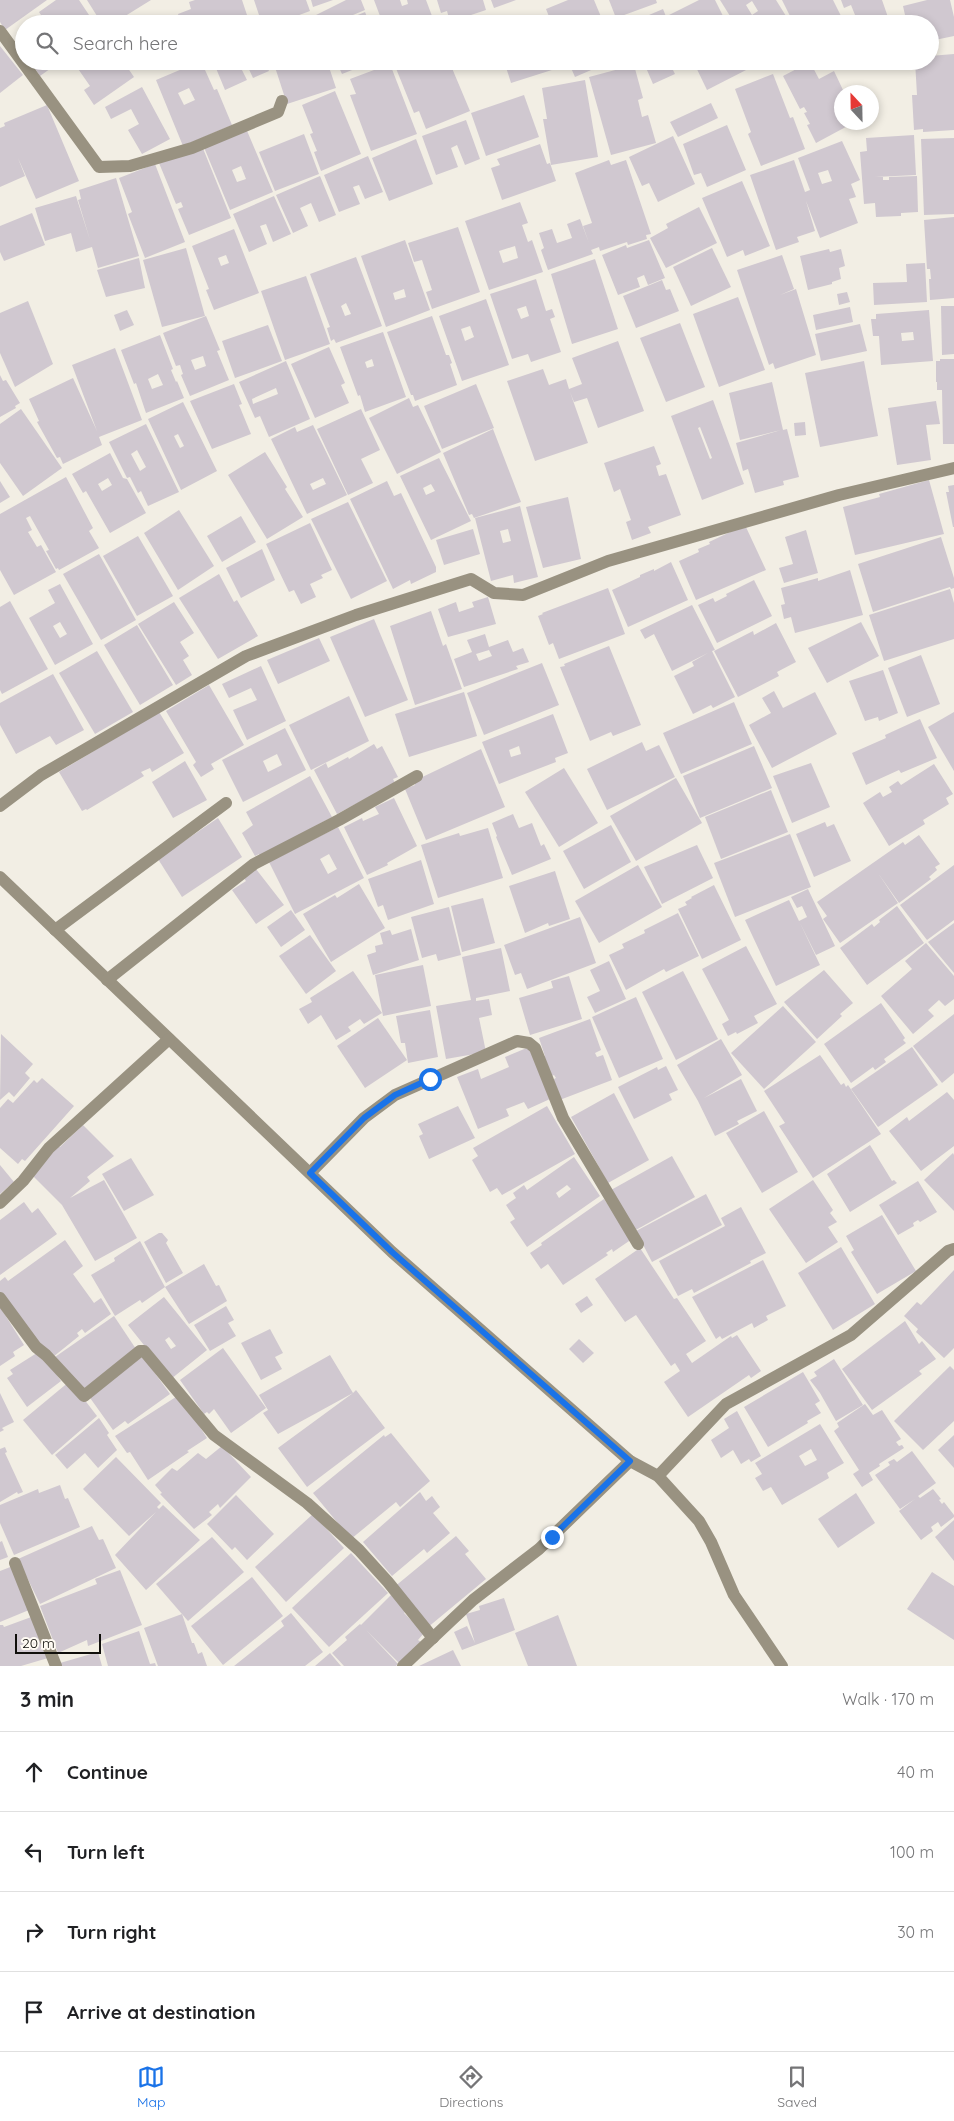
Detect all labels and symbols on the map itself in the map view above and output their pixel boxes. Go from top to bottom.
north arrow [834,85,879,130]
route start [419,1068,442,1091]
route end [541,1526,564,1549]
scale bar [15,1631,101,1654]

